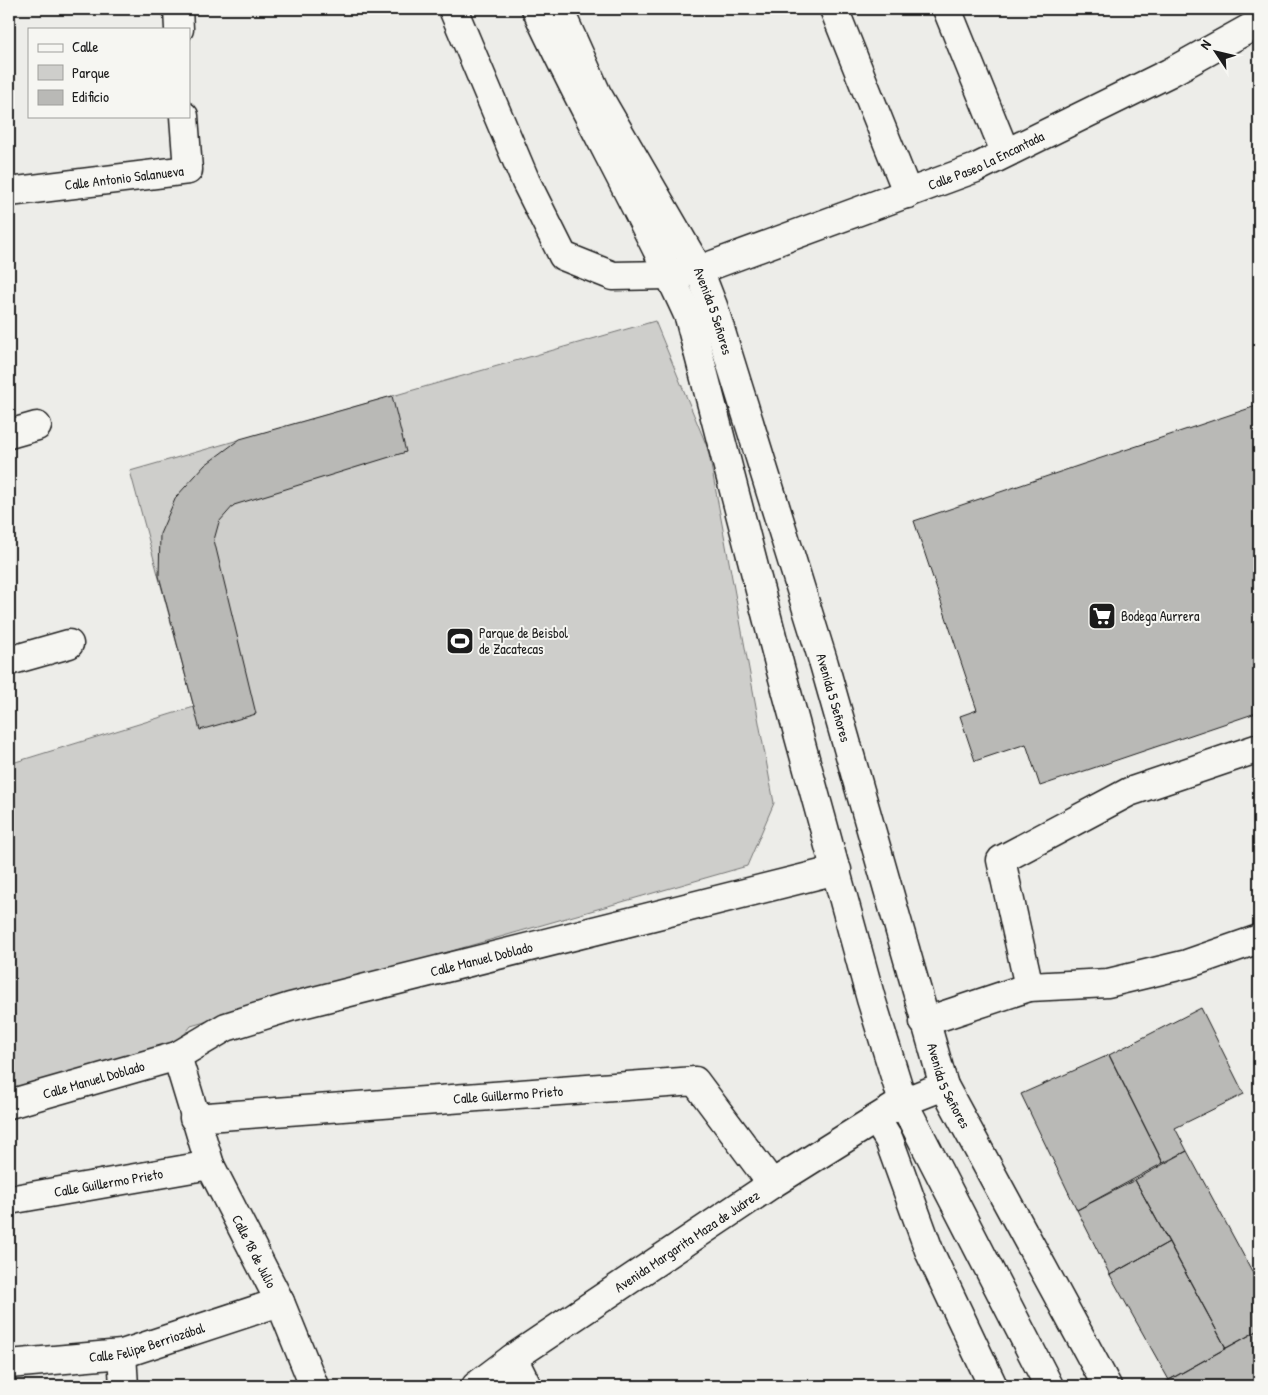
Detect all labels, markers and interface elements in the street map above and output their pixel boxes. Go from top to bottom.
legend [28,28,190,118]
north arrow [1190,28,1240,78]
text: N [1195,35,1215,53]
text: Calle [72,36,99,57]
text: Parque [72,62,110,83]
text: Edificio [72,86,109,107]
street label: Calle Paseo La Encantada [925,126,1047,194]
street label: Calle Antonio Salanueva [63,161,185,194]
street label: Avenida 5 Señores [690,264,737,357]
supermarket icon: Bodega Aurrera [1087,601,1117,631]
place label: Bodega Aurrera [1121,606,1200,626]
place label: Parque de Beisbol de Zacatecas [479,623,568,658]
sports icon: Parque de Beisbol de Zacatecas [445,626,475,656]
street label: Avenida 5 Señores [812,651,856,744]
street label: Calle Manuel Doblado [428,937,535,981]
street label: Avenida 5 Señores [923,1041,975,1132]
street label: Calle Manuel Doblado [40,1056,147,1103]
street label: Calle Guillermo Prieto [452,1081,564,1108]
street label: Calle Guillermo Prieto [52,1163,165,1201]
street label: Avenida Margarita Maza de Juárez [610,1185,763,1296]
street label: Calle 18 de Julio [228,1211,281,1292]
street label: Calle Felipe Berriozábal [88,1317,207,1366]

